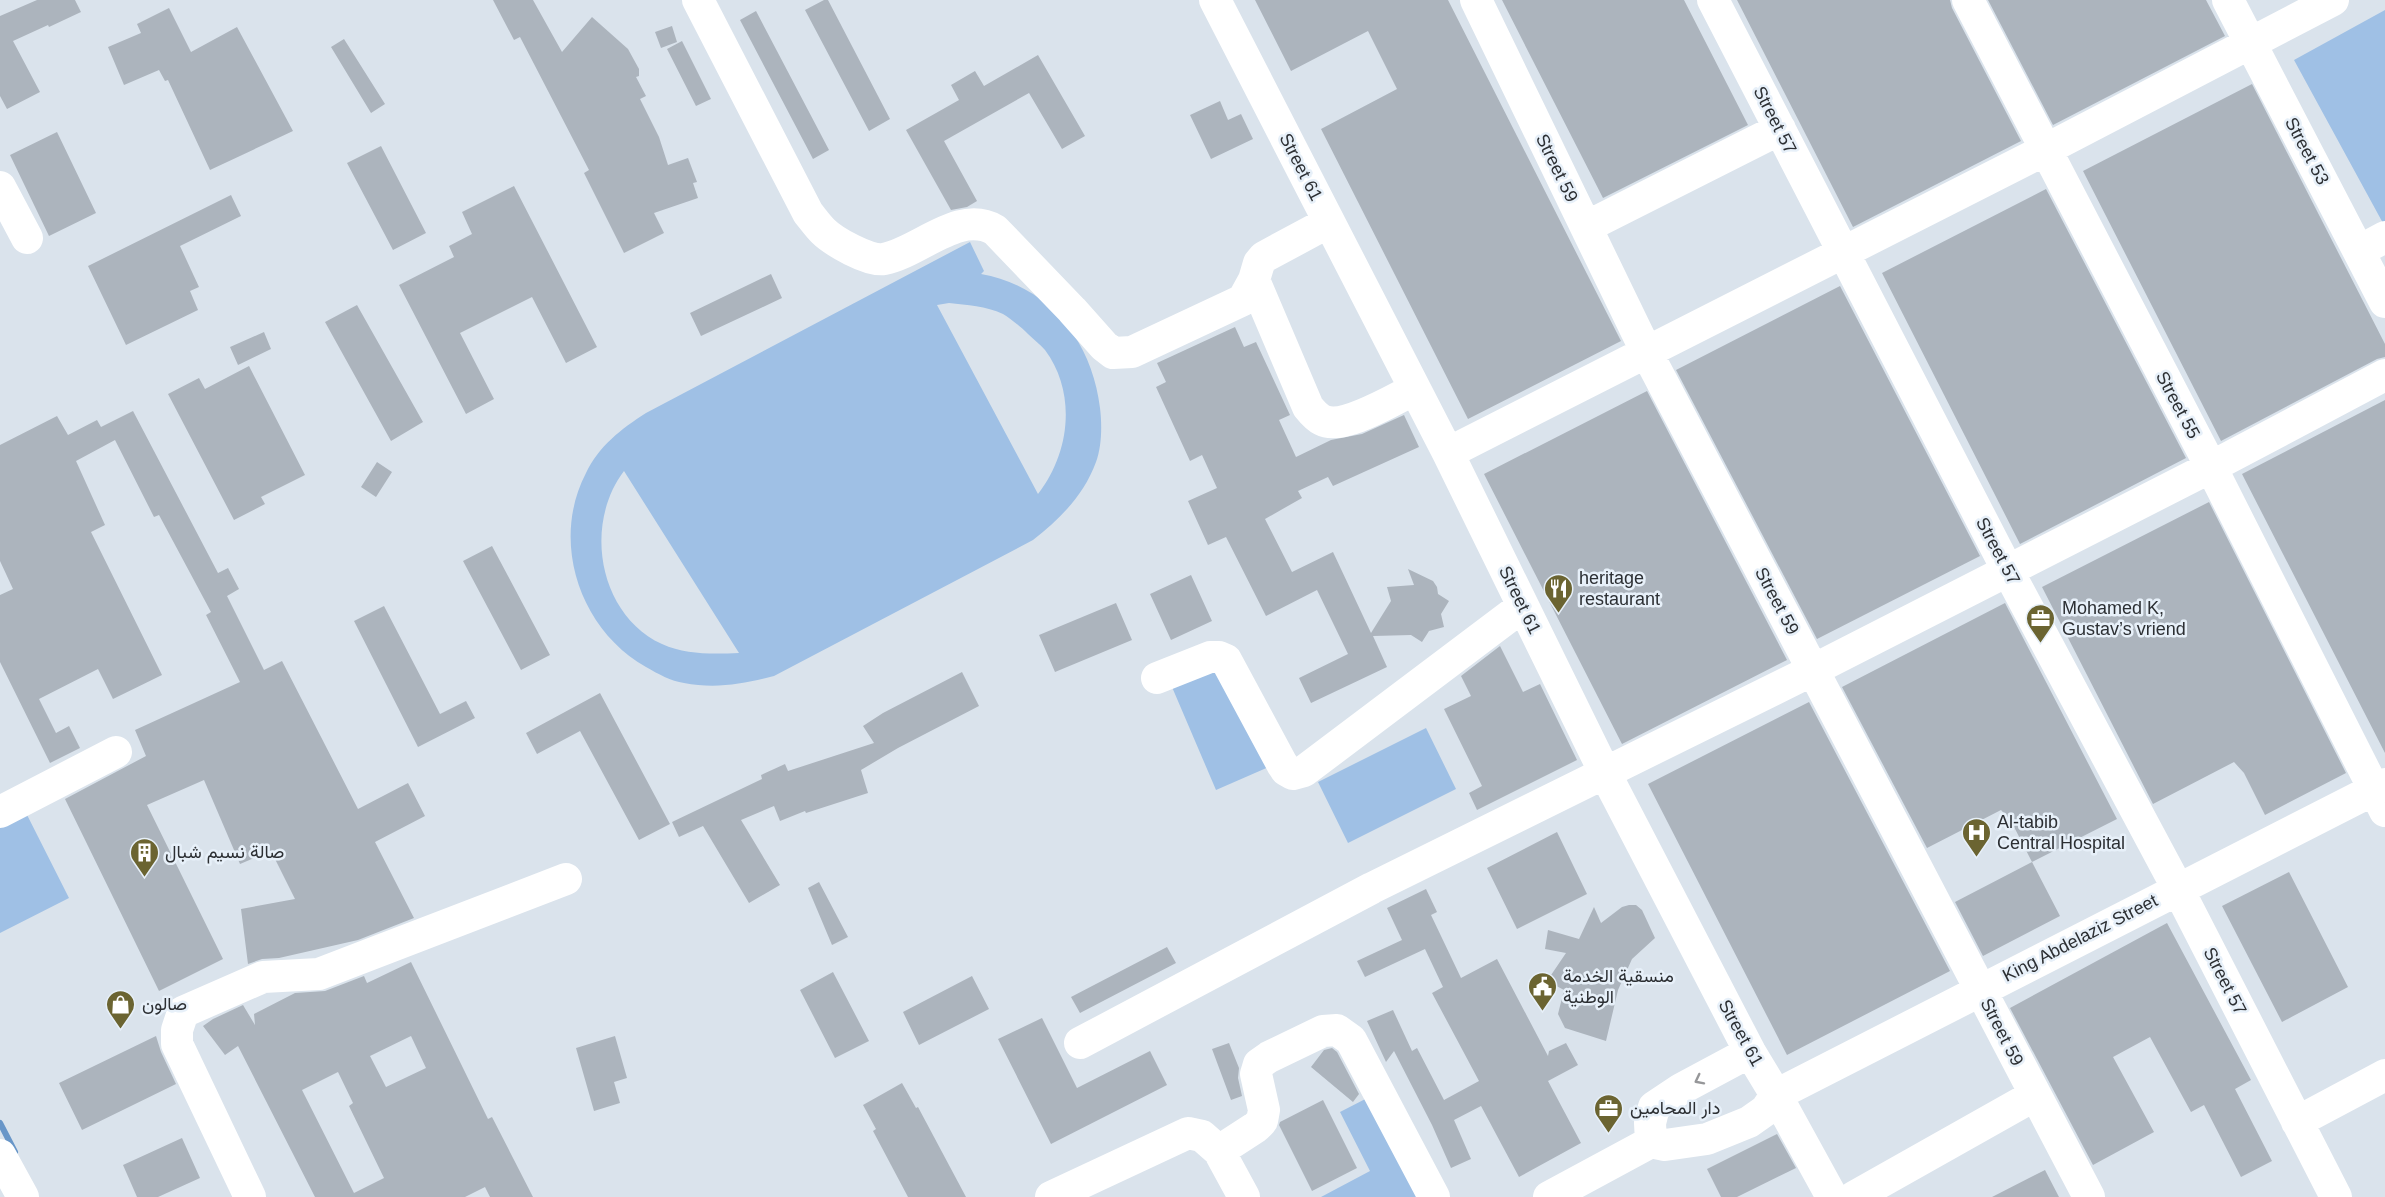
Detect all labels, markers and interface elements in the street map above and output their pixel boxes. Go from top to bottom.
street label: Street 57 [1750,83,1800,157]
street label: Street 53 [2281,114,2333,188]
street label: Street 61 [1276,130,1326,204]
street label: Street 59 [1532,131,1582,205]
street label: Street 55 [2152,368,2204,442]
street label: Street 57 [1972,514,2024,588]
street label: Street 61 [1495,563,1545,637]
street label: Street 59 [1751,564,1803,638]
place label: heritage restaurant [1579,568,1660,609]
restaurant icon: heritage restaurant [1542,572,1574,614]
place label: Mohamed K, Gustav’s vriend [2062,598,2186,639]
office icon: Mohamed K, Gustav’s vriend [2025,602,2057,644]
place label: Al-tabib Central Hospital [1997,812,2125,853]
hospital icon: Al-tabib Central Hospital [1960,816,1992,858]
building icon: صالة نسيم شبال [128,836,160,878]
place label: صالة نسيم شبال [165,842,284,864]
street label: King Abdelaziz Street [1999,890,2161,986]
street label: Street 57 [2200,944,2250,1018]
place label: منسقية الخدمة الوطنية [1563,966,1674,1008]
public building icon: منسقية الخدمة الوطنية [1526,970,1558,1012]
shop icon: صالون [105,988,137,1030]
place label: صالون [142,994,187,1015]
street label: Street 59 [1977,995,2027,1069]
street label: Street 61 [1715,996,1767,1070]
one-way arrow [1694,1072,1705,1084]
office icon: دار المحامين [1593,1092,1625,1134]
place label: دار المحامين [1630,1098,1720,1119]

